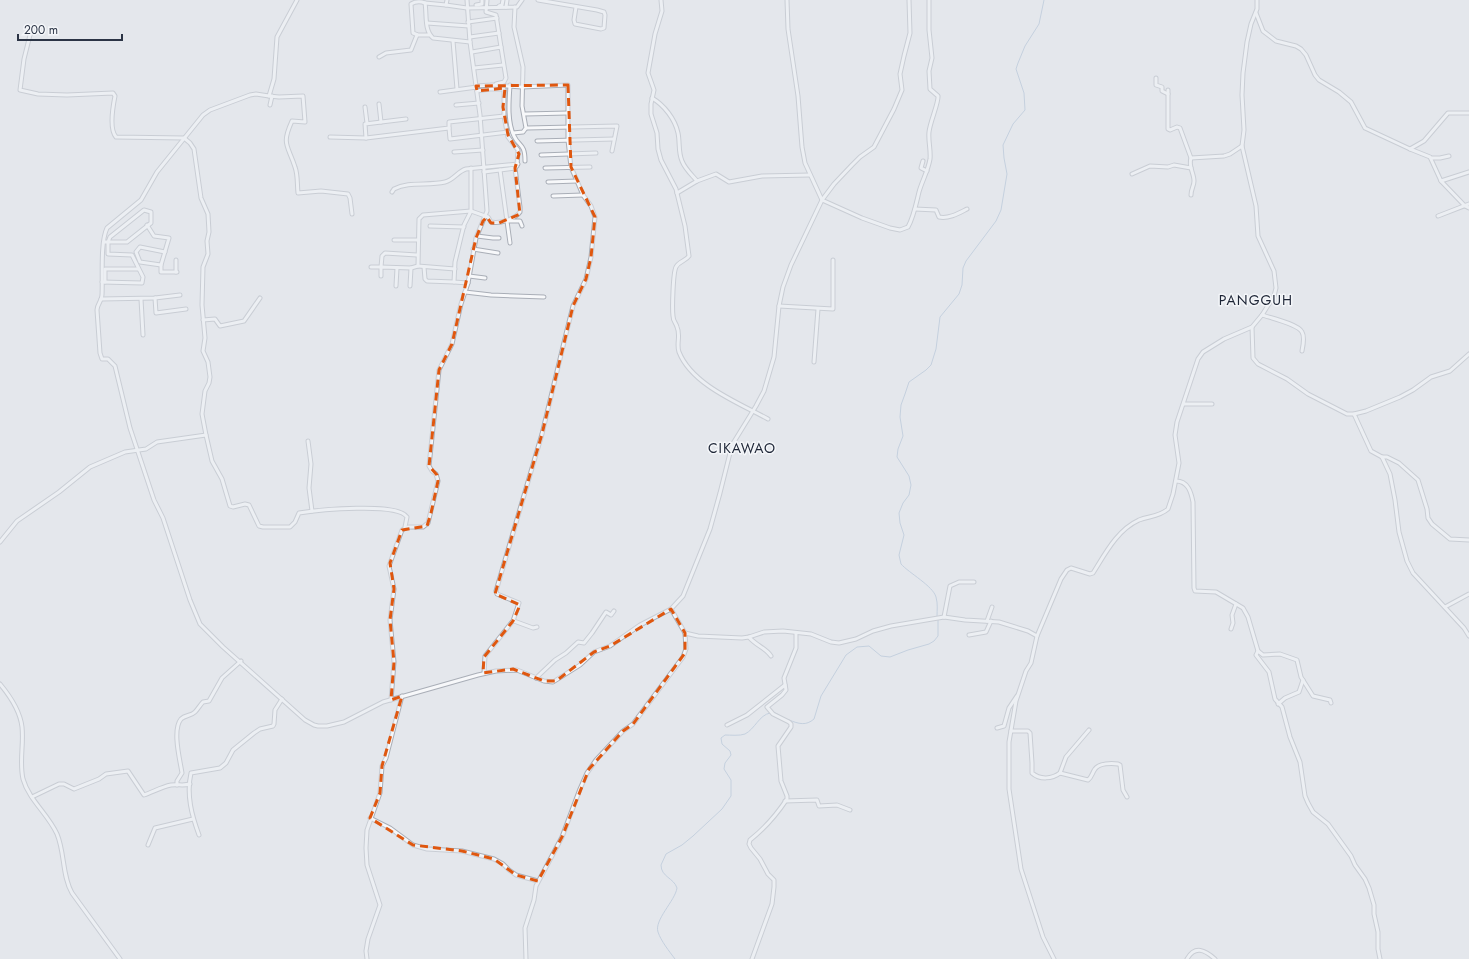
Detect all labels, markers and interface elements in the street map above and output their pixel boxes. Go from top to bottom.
scale bar [18,16,122,42]
text: 200 m [24,21,58,39]
district label: PANGGUH [1219,290,1293,310]
district label: CIKAWAO [708,438,776,458]

